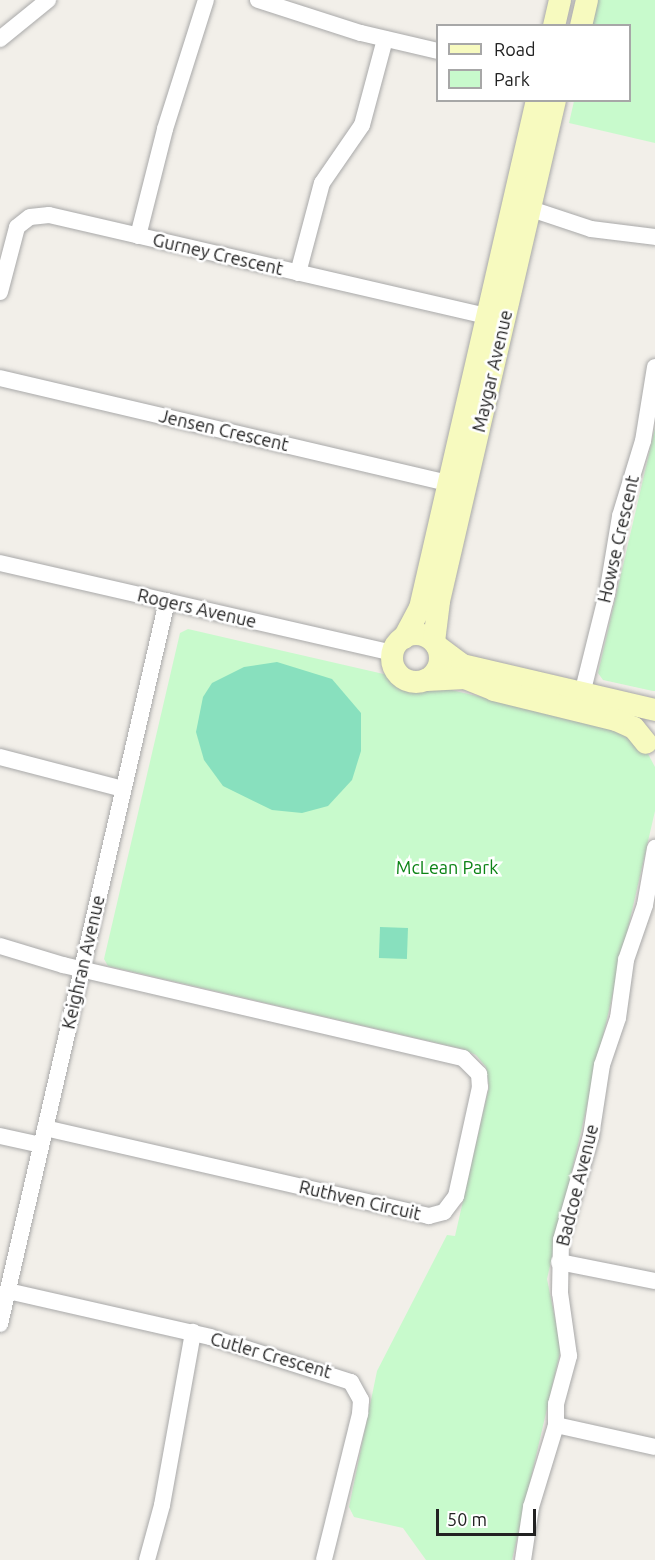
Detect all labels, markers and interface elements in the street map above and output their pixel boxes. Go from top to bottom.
legend [436,24,631,102]
text: Road [494,39,536,59]
text: Park [494,69,530,89]
street label: Gurney Crescent [151,228,285,280]
street label: Maygar Avenue [467,308,517,434]
street label: Jensen Crescent [157,405,291,455]
street label: Howse Crescent [593,473,643,605]
street label: Rogers Avenue [135,584,259,632]
park label: McLean Park [396,856,498,878]
street label: Keighran Avenue [57,893,109,1031]
street label: Badcoe Avenue [551,1122,603,1248]
street label: Ruthven Circuit [297,1176,423,1224]
street label: Cutler Crescent [208,1327,334,1383]
scale bar [439,1497,540,1535]
text: 50 m [447,1509,487,1529]

